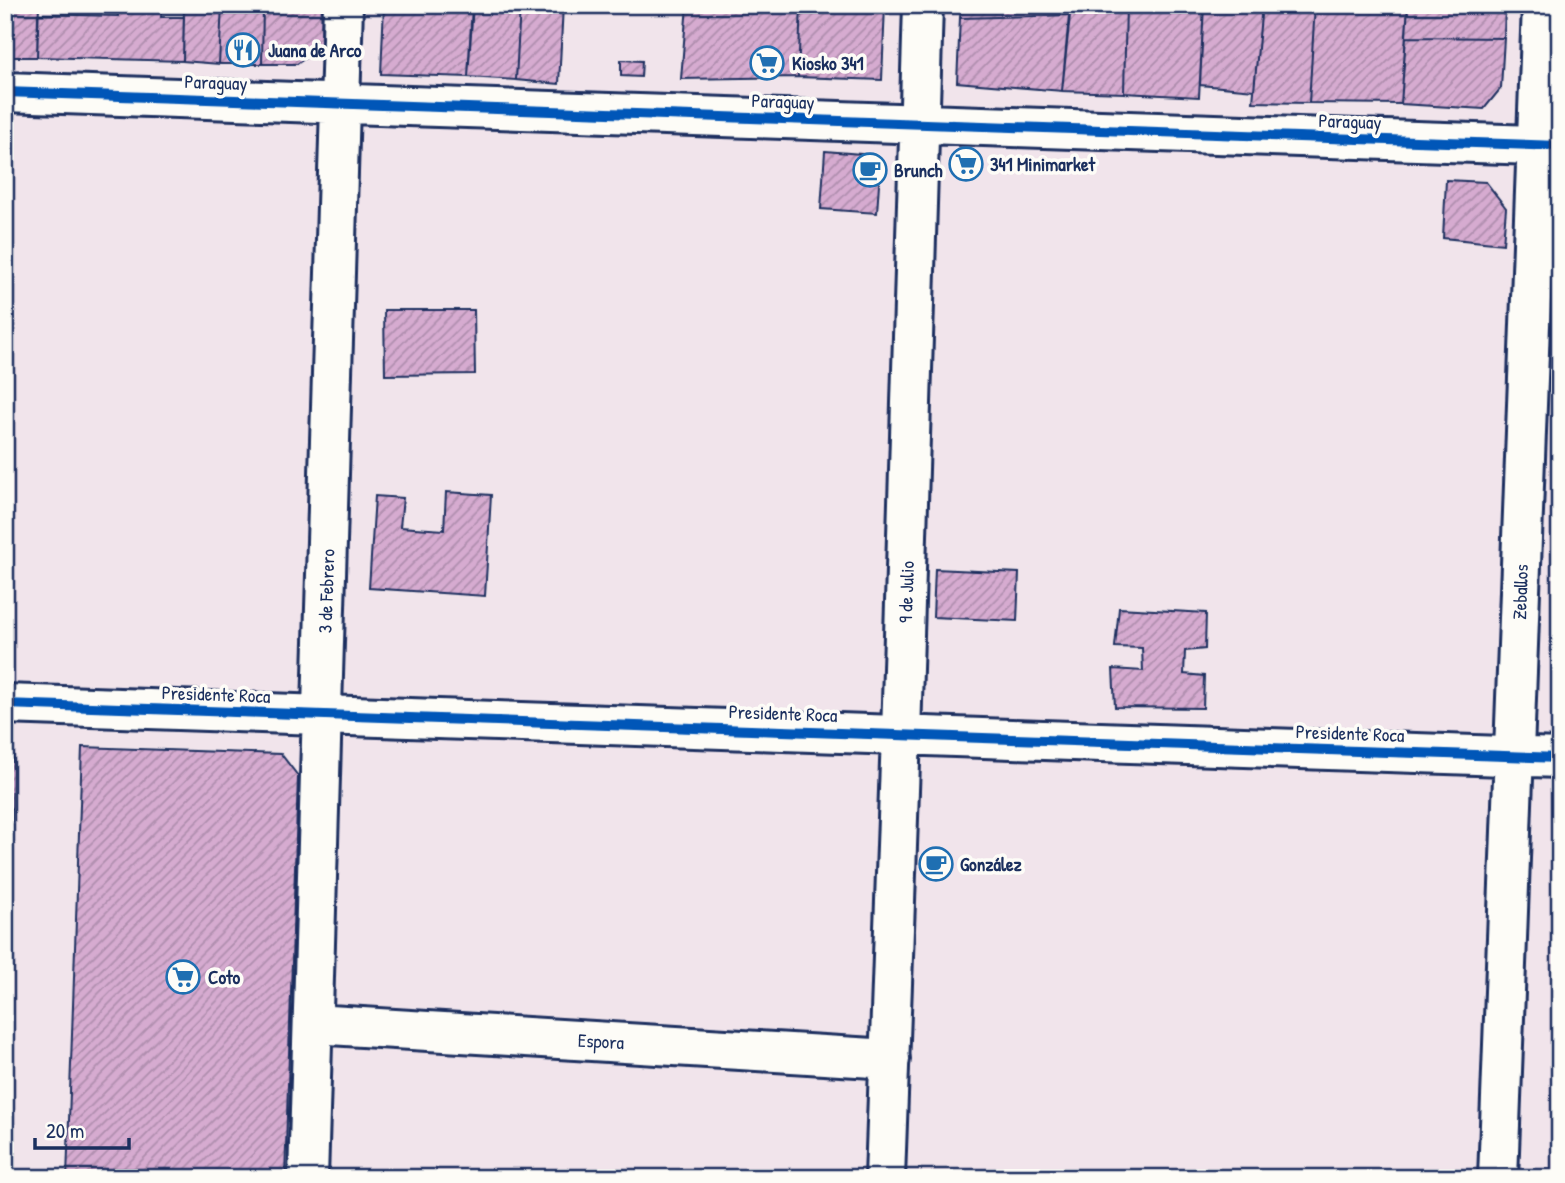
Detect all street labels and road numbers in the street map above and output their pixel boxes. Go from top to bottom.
street label: Paraguay [184,68,248,96]
street label: Paraguay [751,87,815,115]
street label: Paraguay [1318,107,1382,135]
street label: 3 de Febrero [312,548,340,634]
street label: 9 de Julio [892,560,920,624]
street label: Zeballos [1506,564,1534,620]
street label: Presidente Roca [161,679,271,709]
street label: Presidente Roca [728,698,838,728]
street label: Presidente Roca [1295,718,1405,748]
street label: Espora [577,1027,625,1055]

